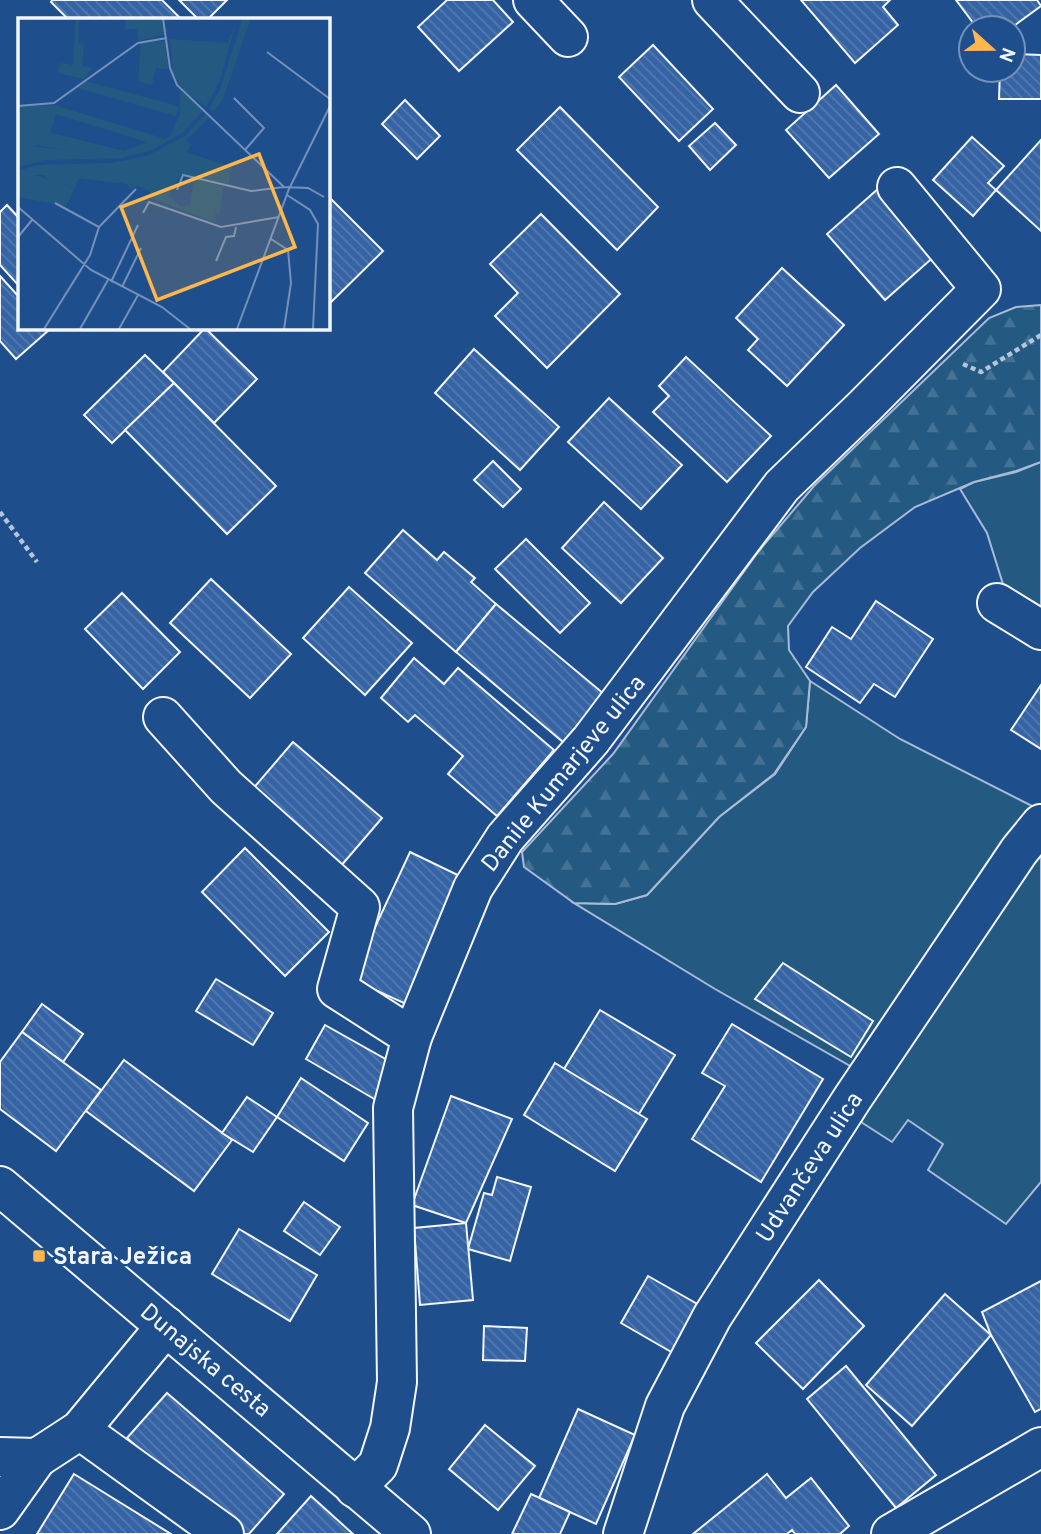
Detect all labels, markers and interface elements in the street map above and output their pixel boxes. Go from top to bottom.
north arrow [957,14,1027,84]
inset map [18,18,329,329]
text: N [992,44,1020,65]
street label: Danile Kumarjeve ulica [476,670,653,879]
street label: Udvančeva ulica [751,1087,871,1249]
place label: Stara Ježica [53,1243,192,1273]
marker: Stara Ježica [31,1248,47,1264]
street label: Dunajska cesta [133,1298,276,1425]

